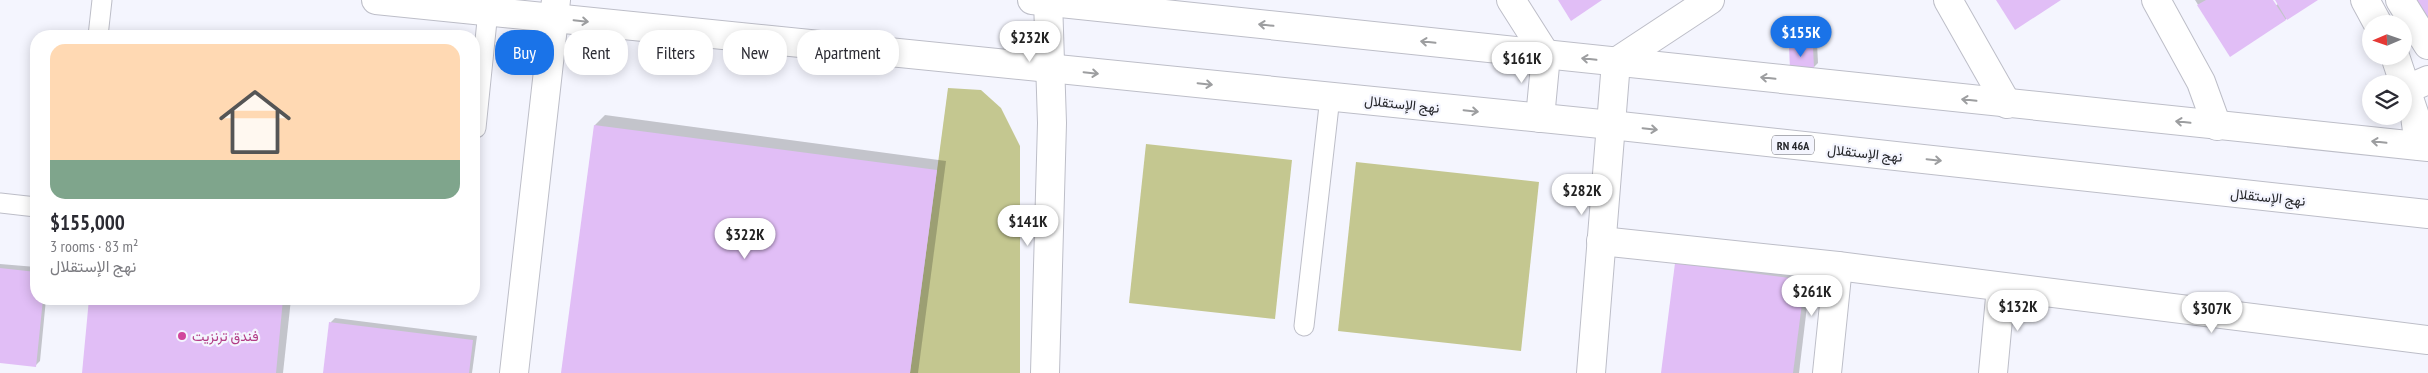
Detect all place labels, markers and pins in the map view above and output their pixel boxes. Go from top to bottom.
pin: $155K [1766,15,1836,58]
pin: $232K [995,20,1065,63]
pin: $161K [1487,42,1557,84]
pin: $282K [1547,174,1617,216]
pin: $141K [993,204,1063,247]
pin: $322K [710,218,780,260]
pin: $261K [1777,274,1847,317]
pin: $132K [1983,290,2053,332]
pin: $307K [2177,292,2247,334]
place label: فندق ترنزيت [192,327,259,345]
marker: فندق ترنزيت [176,330,188,342]

